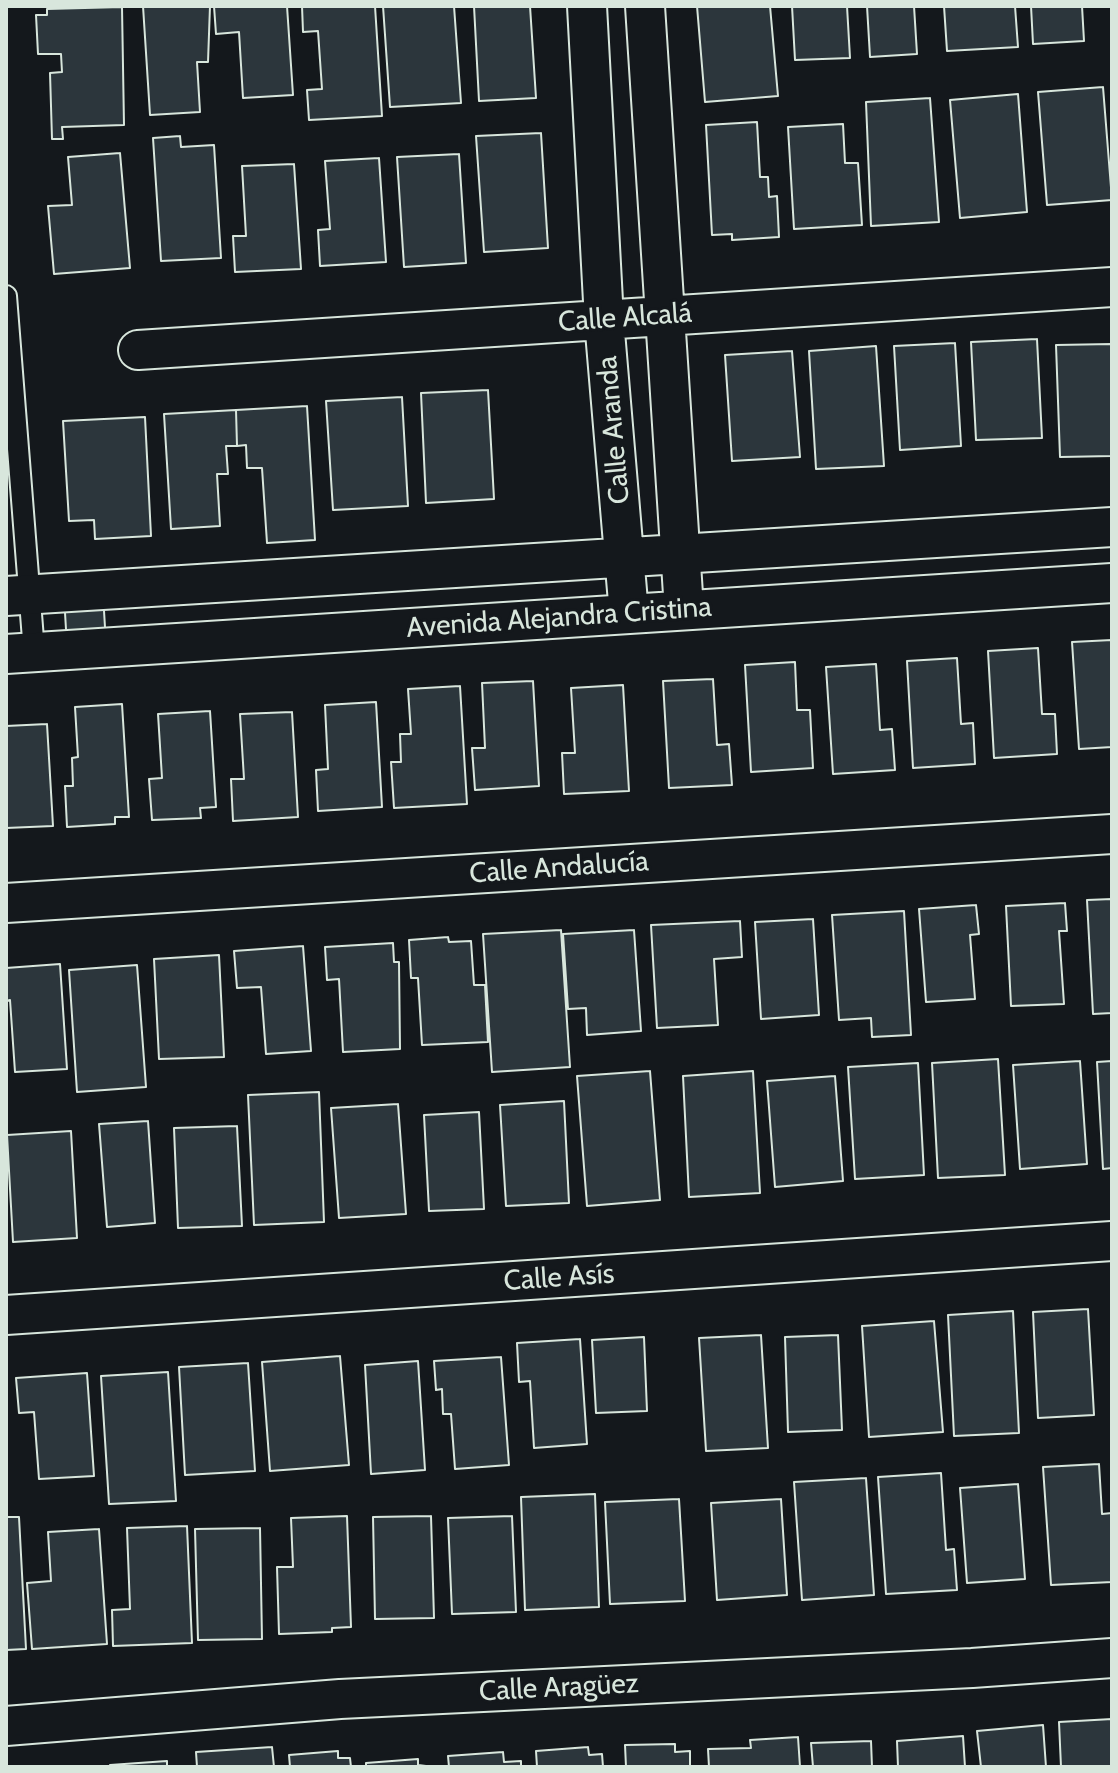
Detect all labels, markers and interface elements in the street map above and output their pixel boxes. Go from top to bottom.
street label: Calle Alcalá [557,297,693,339]
street label: Calle Aranda [591,355,637,505]
street label: Avenida Alejandra Cristina [405,591,713,645]
street label: Calle Andalucía [468,845,650,891]
street label: Calle Asís [503,1257,615,1299]
street label: Calle Aragüez [478,1667,640,1709]

